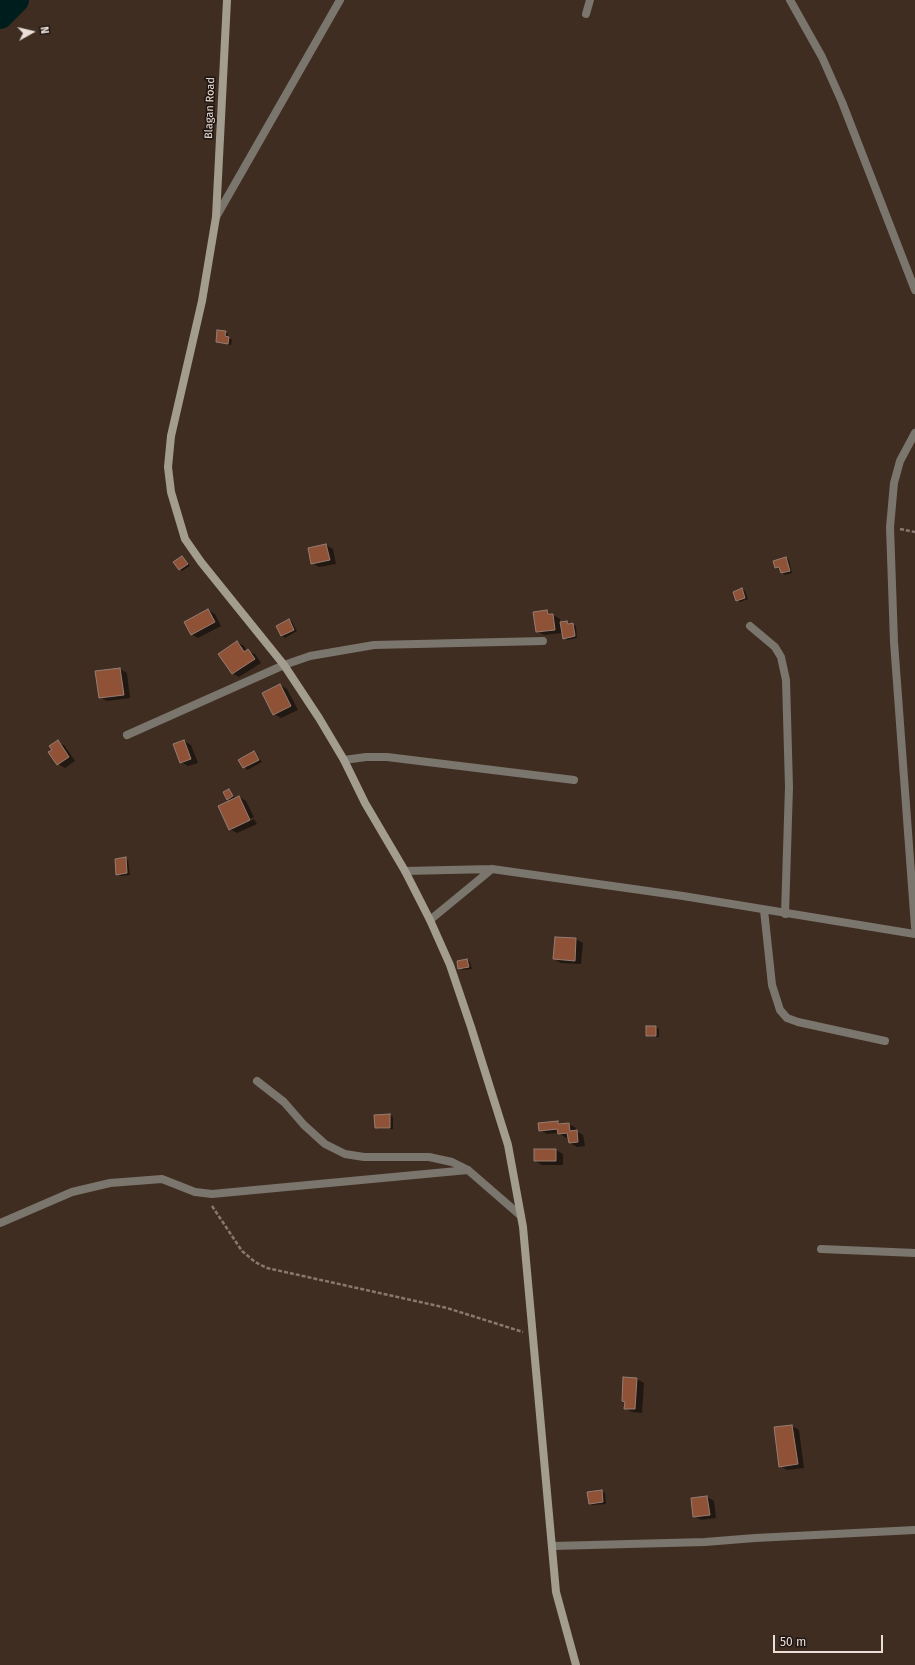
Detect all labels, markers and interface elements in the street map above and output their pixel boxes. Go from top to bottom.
north arrow [12,12,52,52]
text: N [37,26,51,35]
street label: Blagan Road [202,77,218,139]
scale bar [775,1627,885,1653]
text: 50 m [780,1635,806,1649]

